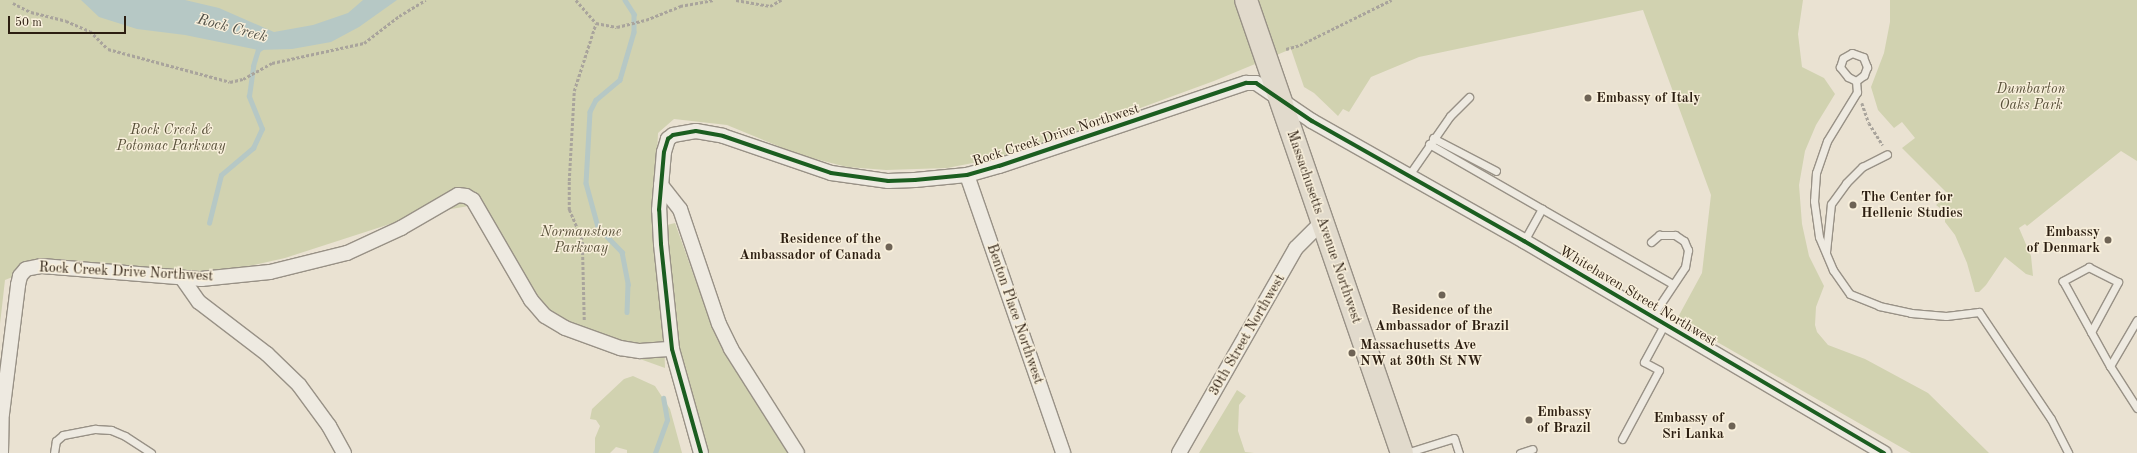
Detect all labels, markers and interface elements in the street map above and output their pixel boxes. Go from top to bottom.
scale bar [10,8,128,34]
water label: Rock Creek [195,11,269,47]
text: 50 m [15,17,42,29]
park label: Dumbarton Oaks Park [1997,81,2065,114]
place label: Embassy of Italy [1596,90,1701,106]
marker: Embassy of Italy [1583,93,1593,103]
street label: Rock Creek Drive Northwest [970,100,1142,170]
park label: Rock Creek & Potomac Parkway [117,122,225,154]
street label: Massachusetts Avenue Northwest [1283,128,1365,326]
place label: The Center for Hellenic Studies [1861,189,1963,222]
marker: The Center for Hellenic Studies [1848,200,1858,210]
park label: Normanstone Parkway [541,224,621,256]
place label: Embassy of Denmark [2027,224,2100,256]
place label: Residence of the Ambassador of Canada [739,231,881,264]
marker: Embassy of Denmark [2103,235,2113,245]
marker: Residence of the Ambassador of Canada [884,242,894,252]
street label: Benton Place Northwest [983,242,1047,386]
street label: Whitehaven Street Northwest [1556,242,1720,350]
street label: Rock Creek Drive Northwest [38,259,214,285]
street label: 30th Street Northwest [1205,271,1289,399]
marker: Residence of the Ambassador of Brazil [1437,290,1447,300]
place label: Residence of the Ambassador of Brazil [1375,302,1509,334]
place label: Massachusetts Ave NW at 30th St NW [1360,337,1482,370]
marker: Massachusetts Ave NW at 30th St NW [1347,348,1357,358]
place label: Embassy of Brazil [1537,404,1592,436]
place label: Embassy of Sri Lanka [1653,410,1724,442]
marker: Embassy of Brazil [1524,415,1534,425]
marker: Embassy of Sri Lanka [1727,421,1737,431]

